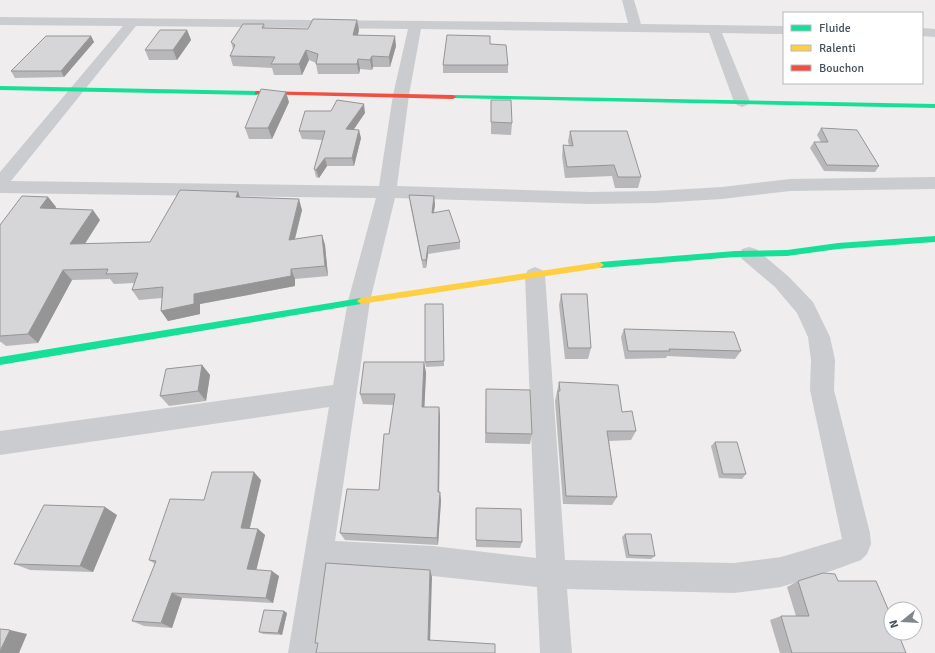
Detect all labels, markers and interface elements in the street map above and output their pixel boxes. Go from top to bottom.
legend [783,12,923,84]
text: Fluide [819,21,851,36]
text: Ralenti [819,41,856,56]
text: Bouchon [819,61,864,76]
north arrow [883,601,923,641]
text: N [887,618,901,630]

